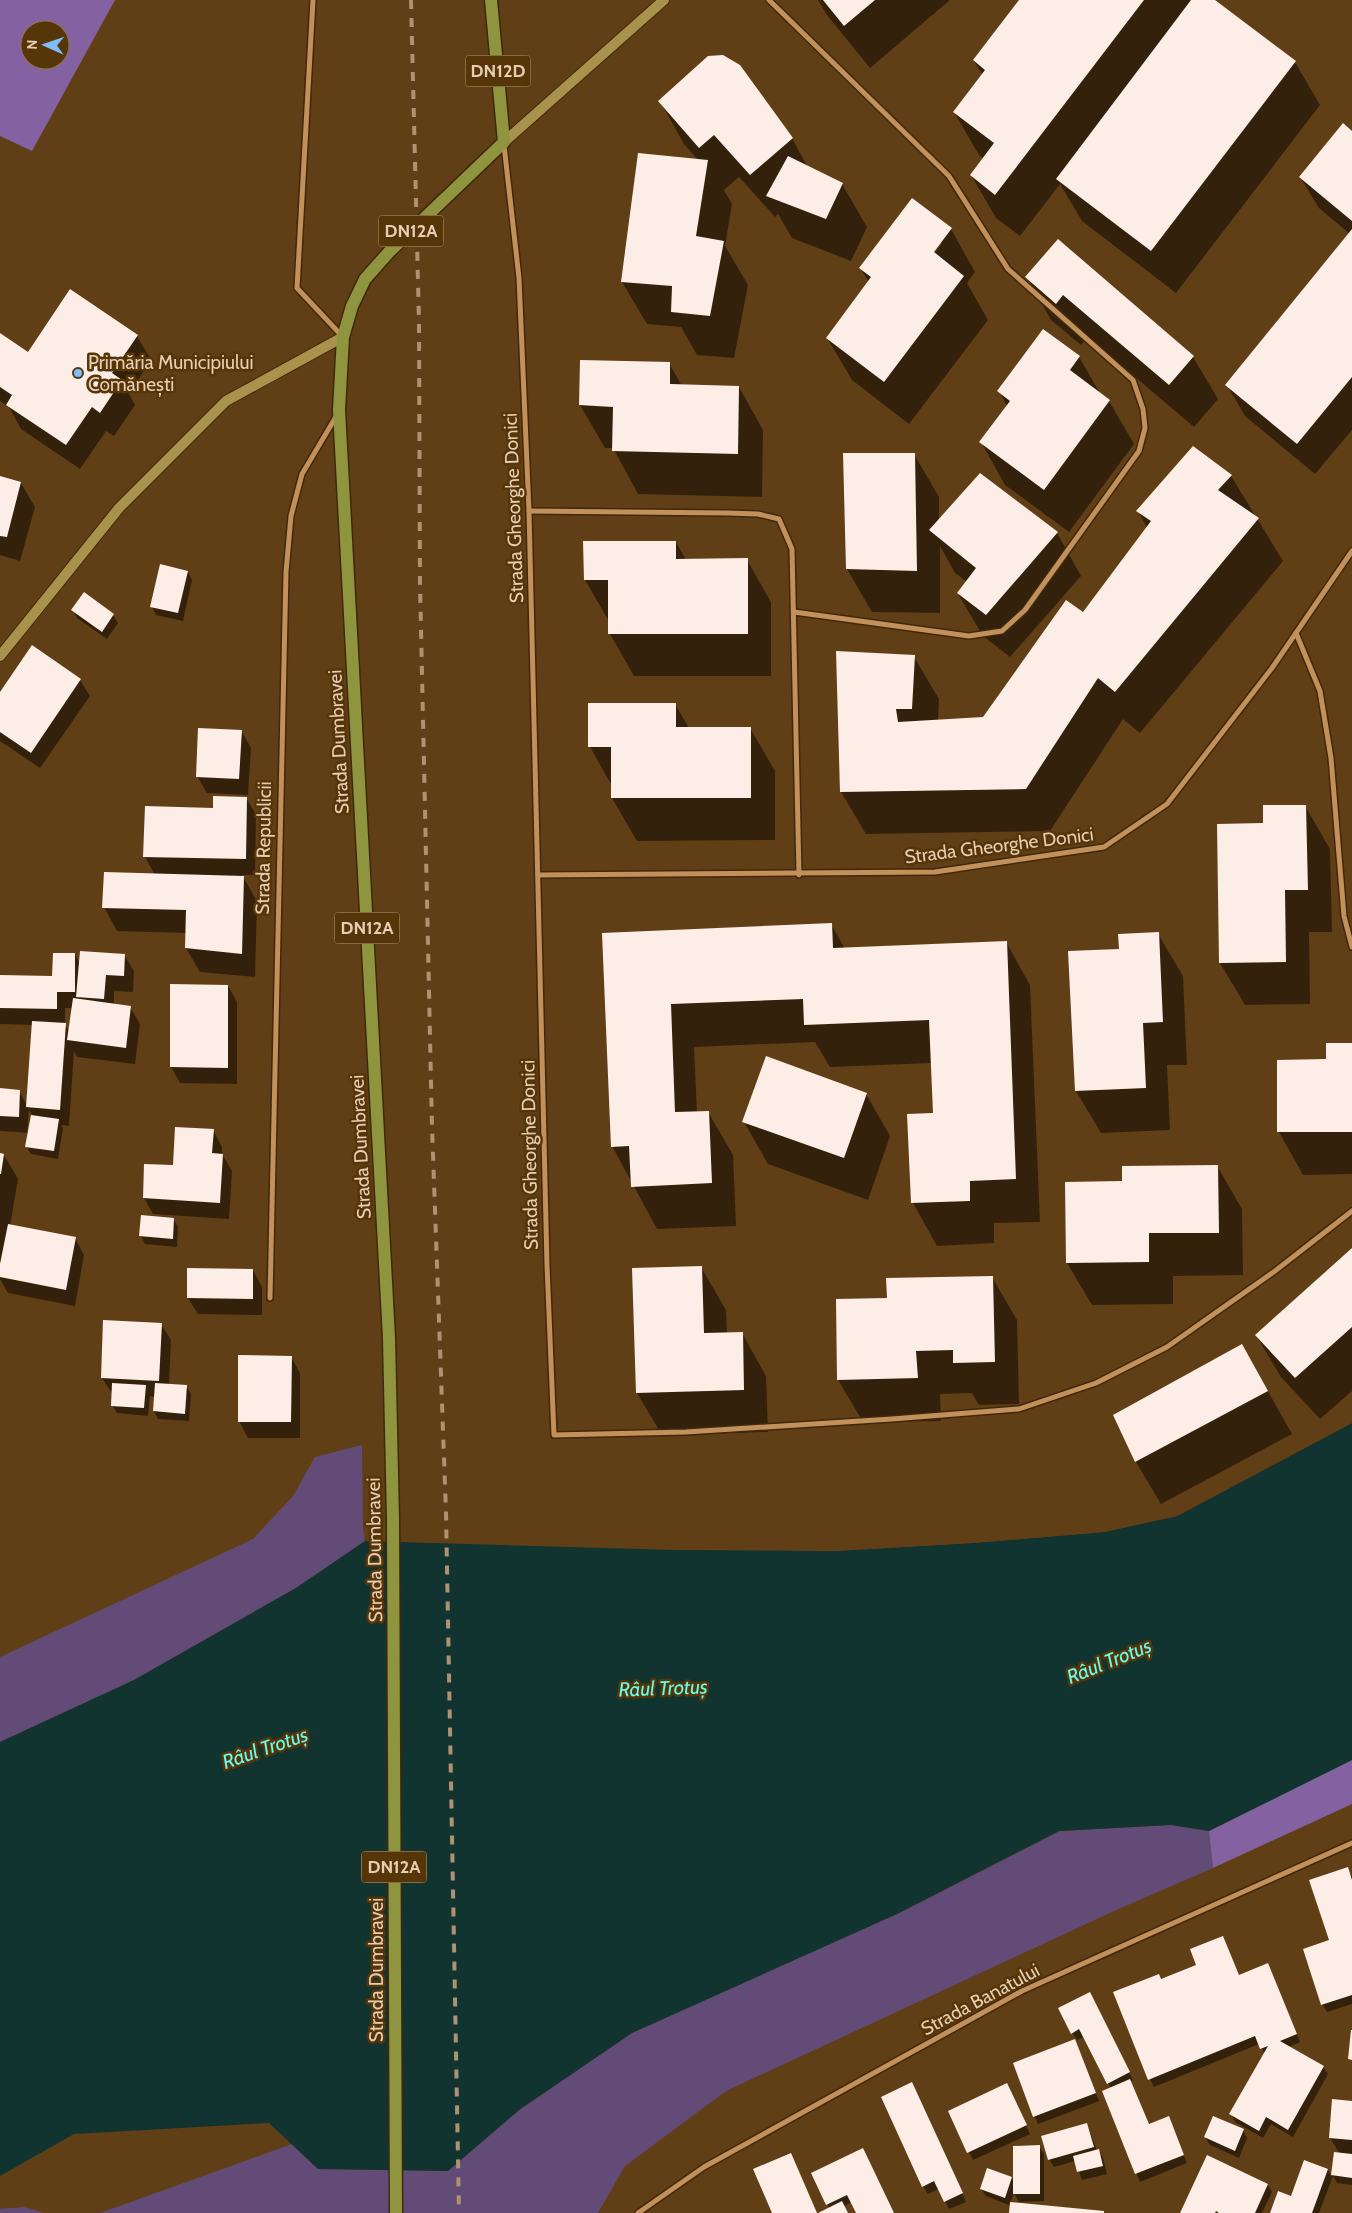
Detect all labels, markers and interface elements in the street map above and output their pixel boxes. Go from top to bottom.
north arrow [20,20,70,70]
text: N [23,39,41,50]
road number: DN12D [466,56,530,86]
road number: DN12A [378,216,444,247]
place label: Primăria Municipiului Comănești [88,351,253,397]
marker: Primăria Municipiului Comănești [72,367,84,379]
street label: Strada Gheorghe Donici [499,412,528,604]
street label: Strada Dumbravei [323,669,354,815]
street label: Strada Republicii [251,781,276,915]
street label: Strada Gheorghe Donici [903,822,1095,869]
road number: DN12A [334,912,400,944]
street label: Strada Gheorghe Donici [516,1060,543,1250]
street label: Strada Dumbravei [345,1074,376,1220]
street label: Strada Dumbravei [362,1478,387,1622]
water label: Râul Trotuș [1063,1633,1155,1689]
water label: Râul Trotuș [618,1674,708,1702]
water label: Râul Trotuș [219,1722,311,1774]
road number: DN12A [362,1851,426,1882]
street label: Strada Dumbravei [365,1898,388,2042]
street label: Strada Banatului [917,1959,1043,2040]

